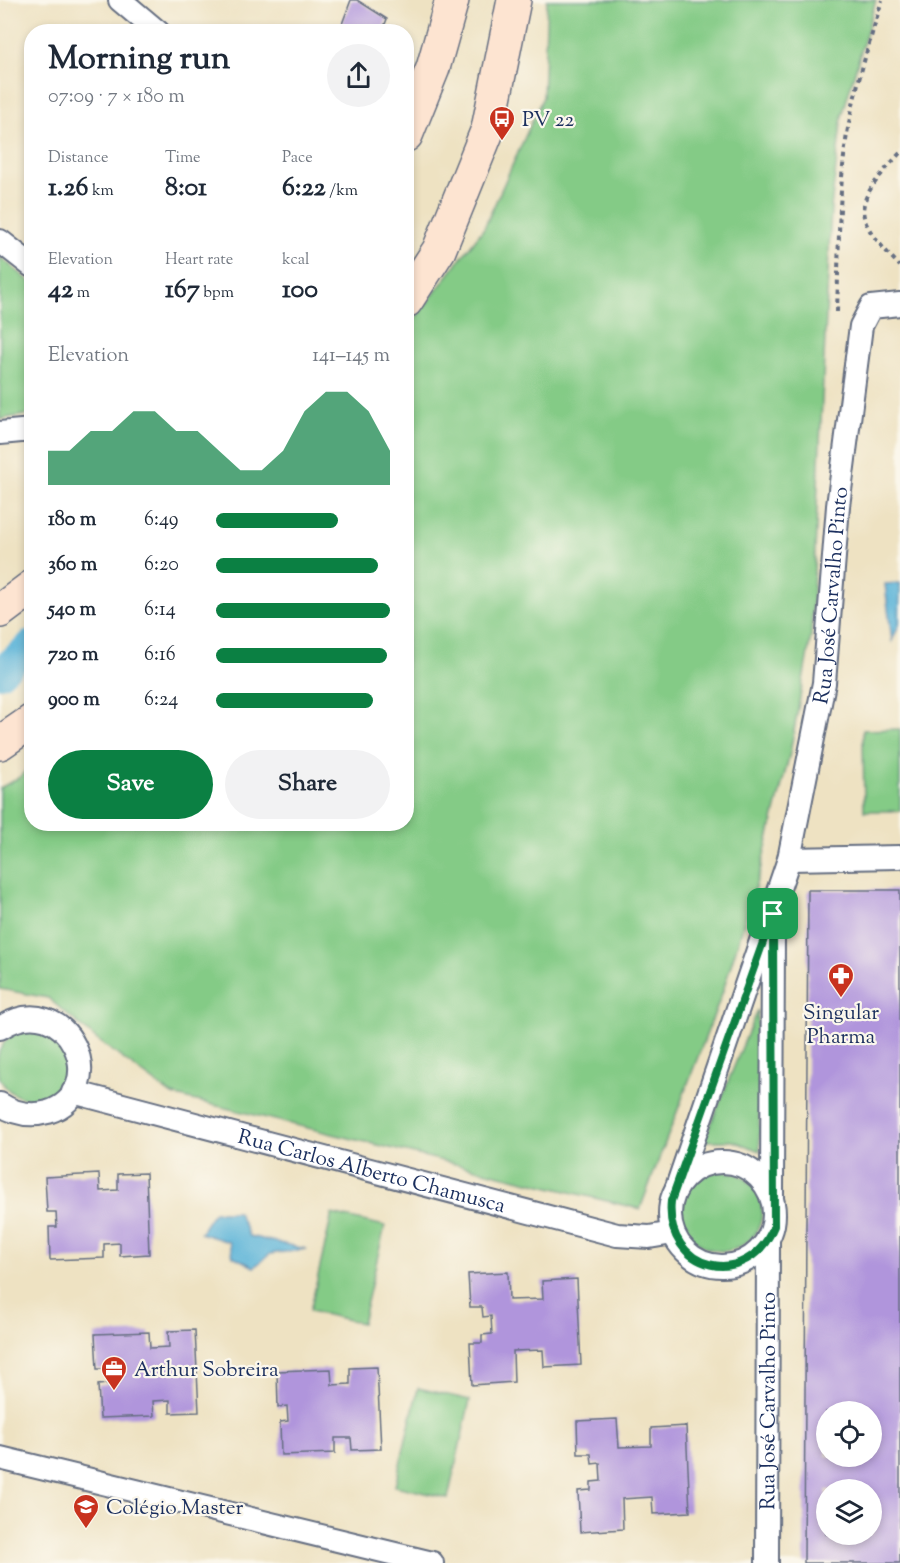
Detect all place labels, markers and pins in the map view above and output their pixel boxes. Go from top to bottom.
bus stop icon: PV 22 [487,104,517,142]
place label: PV 22 [522,106,575,136]
pin [747,888,798,939]
pharmacy icon: Singular Pharma [826,961,856,999]
place label: Singular Pharma [803,999,879,1053]
office icon: Arthur Sobreira [99,1354,129,1392]
place label: Arthur Sobreira [134,1356,279,1386]
school or university icon: Colégio Master [71,1492,101,1530]
place label: Colégio Master [106,1494,243,1524]

